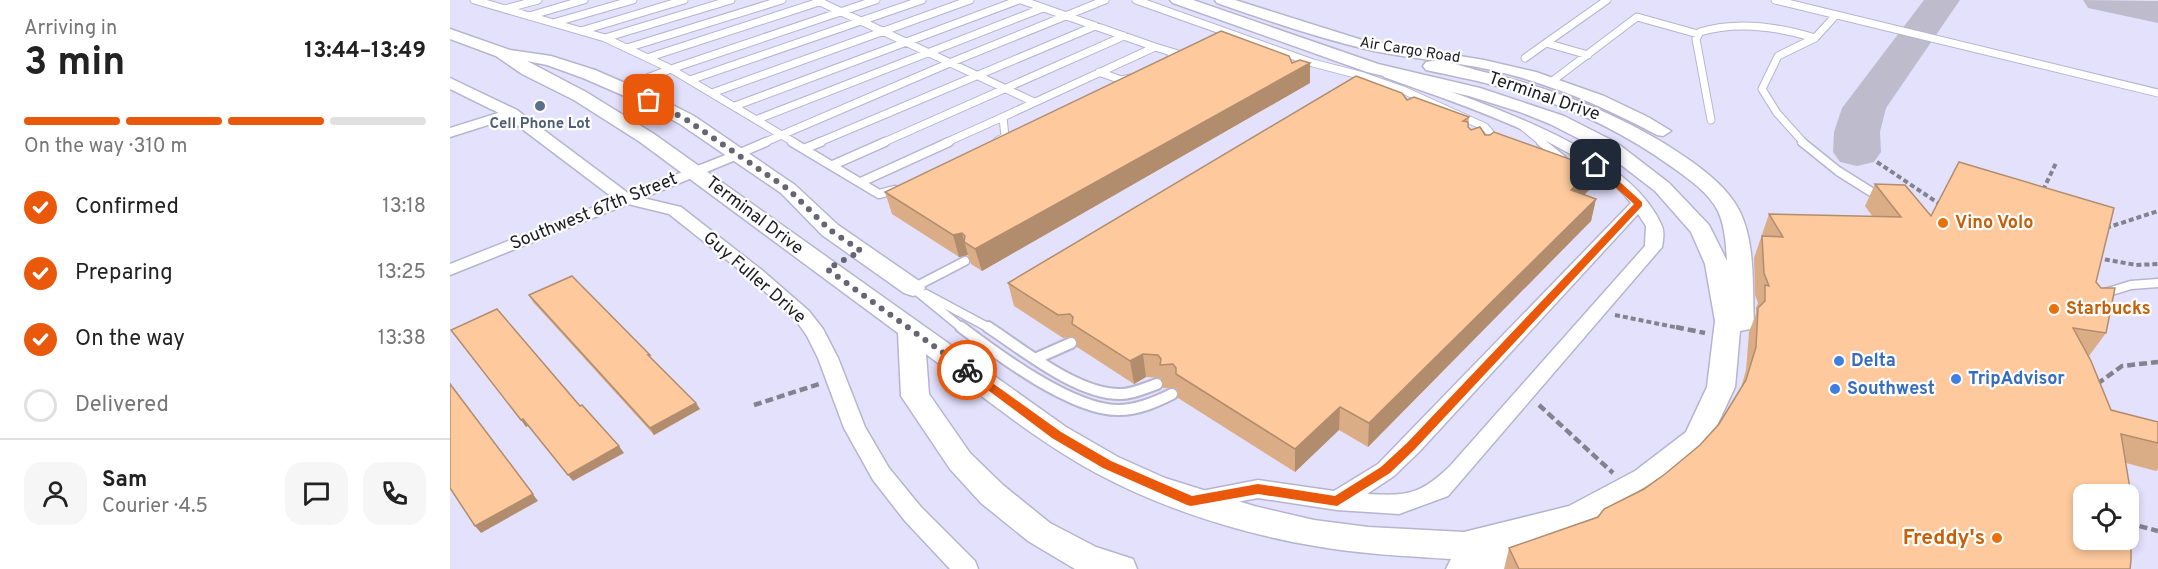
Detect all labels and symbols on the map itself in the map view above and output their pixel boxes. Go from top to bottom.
street label: Air Cargo Road [1358,34,1462,68]
street label: Terminal Drive [1485,67,1603,127]
pin [623,74,674,125]
marker: Cell Phone Lot [533,99,547,113]
place label: Cell Phone Lot [489,115,591,134]
pin [1570,139,1621,190]
street label: Southwest 67th Street [507,168,681,256]
street label: Terminal Drive [700,172,808,260]
place label: Vino Volo [1955,212,2033,235]
marker: Vino Volo [1936,216,1950,230]
street label: Guy Fuller Drive [698,227,810,329]
place label: Starbucks [2066,298,2151,321]
marker: Starbucks [2047,302,2061,316]
courier [937,340,997,400]
place label: Delta [1851,350,1896,373]
marker: Delta [1832,354,1846,368]
place label: TripAdvisor [1968,368,2065,391]
marker: TripAdvisor [1949,372,1963,386]
place label: Southwest [1847,378,1935,401]
marker: Southwest [1828,382,1842,396]
place label: Freddy's [1903,525,1985,552]
marker: Freddy's [1990,531,2004,545]

